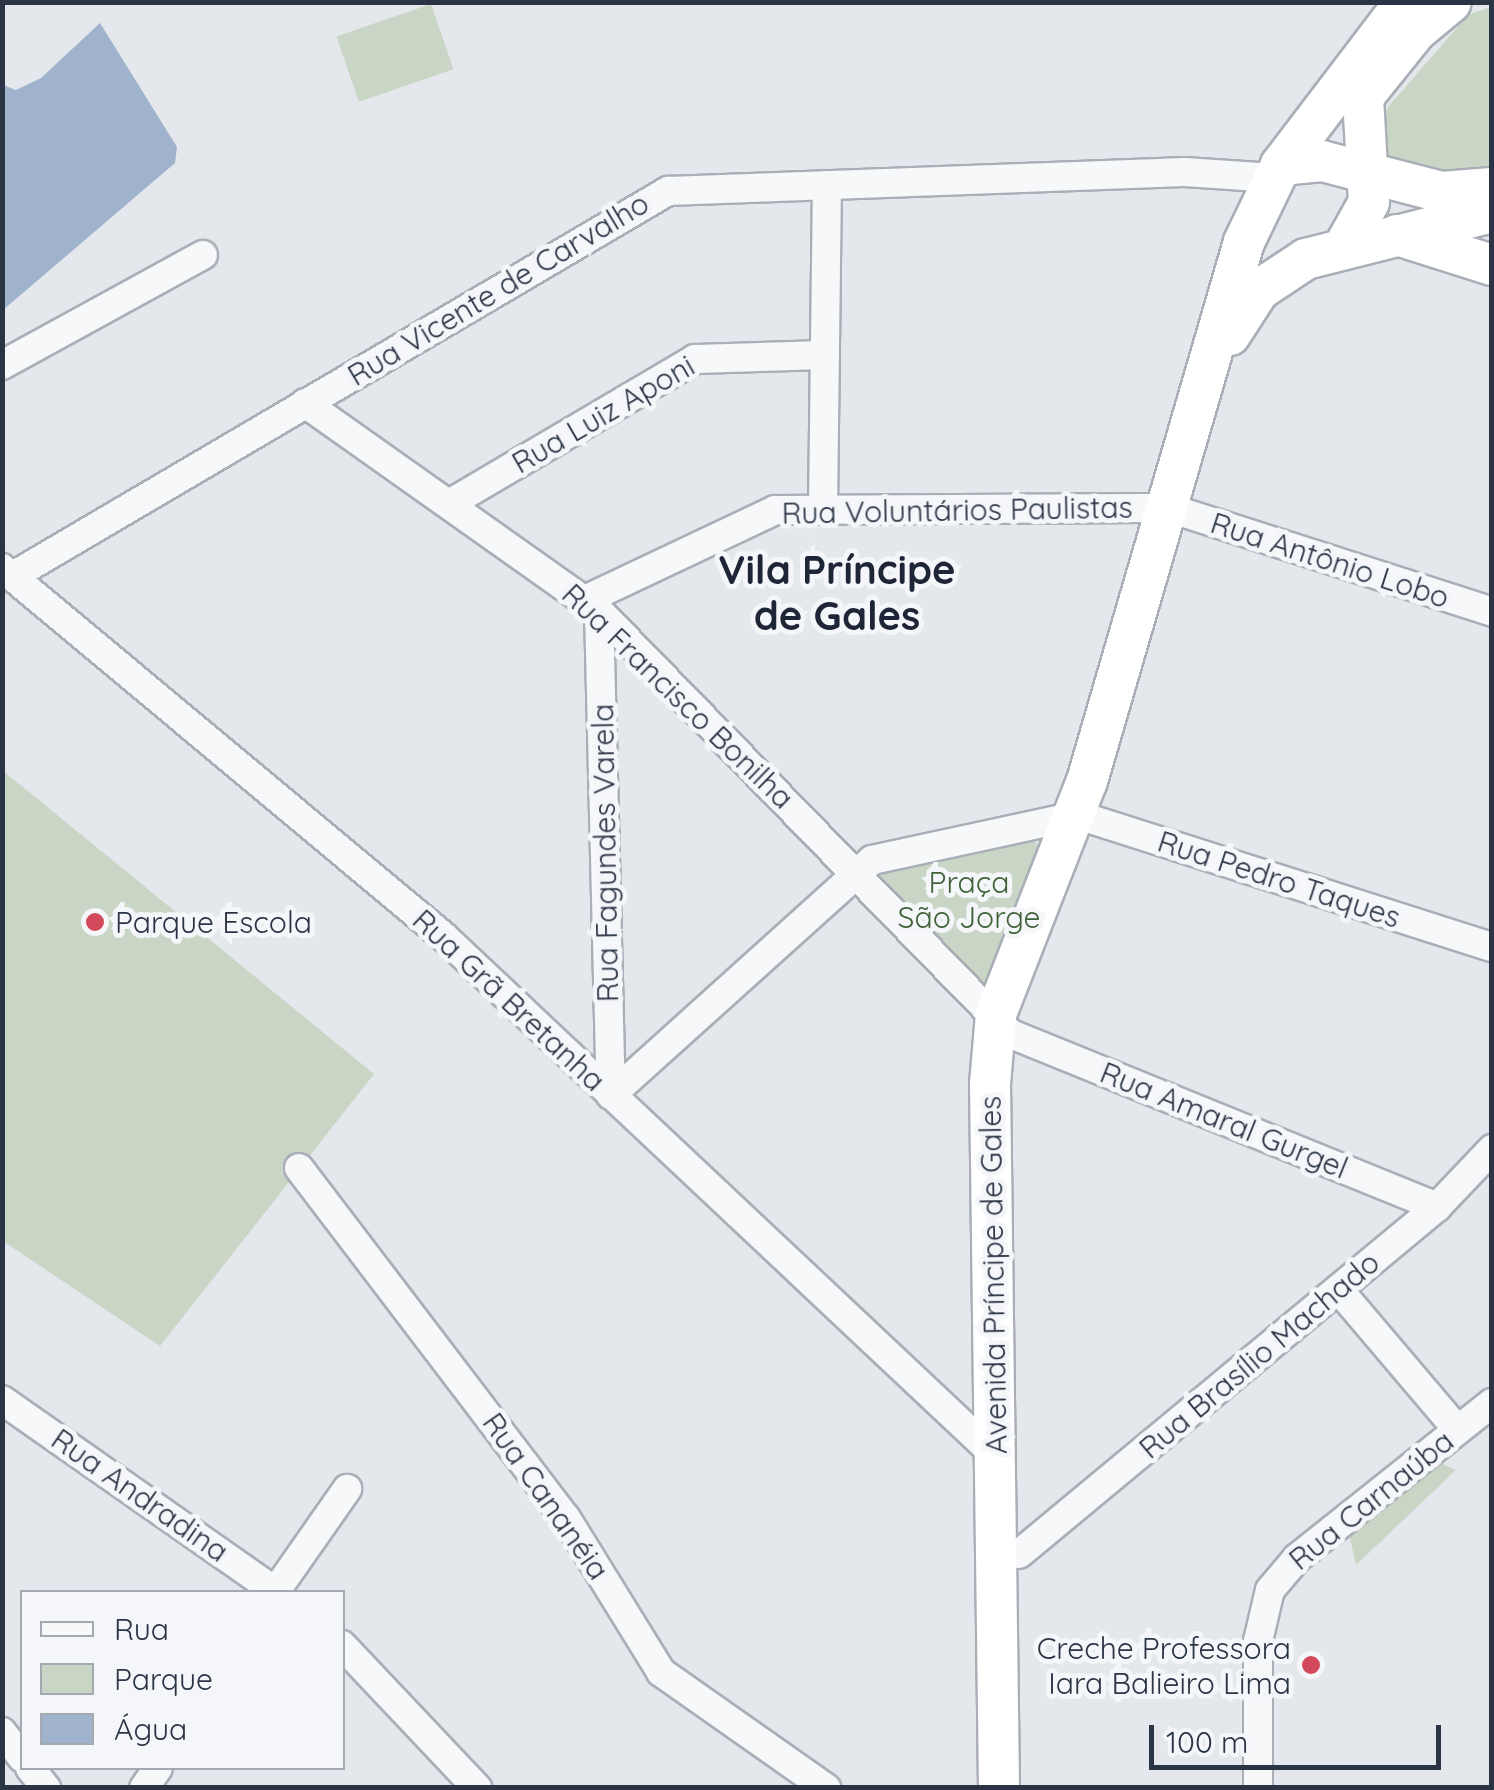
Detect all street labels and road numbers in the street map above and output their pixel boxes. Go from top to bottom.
street label: Rua Vicente de Carvalho [341,185,655,393]
street label: Rua Luiz Aponi [505,347,701,481]
street label: Rua Voluntários Paulistas [781,489,1133,531]
street label: Rua Antônio Lobo [1206,504,1454,616]
street label: Rua Francisco Bonilha [555,576,801,816]
street label: Rua Fagundes Varela [584,703,626,1003]
street label: Rua Pedro Taques [1153,823,1405,935]
street label: Rua Grã Bretanha [405,902,613,1098]
street label: Rua Amaral Gurgel [1095,1054,1353,1186]
street label: Avenida Príncipe de Gales [972,1096,1014,1454]
street label: Rua Brasílio Machado [1132,1244,1386,1466]
street label: Rua Cananéia [475,1406,617,1586]
street label: Rua Andradina [45,1421,235,1569]
street label: Rua Carnaúba [1281,1423,1461,1577]

